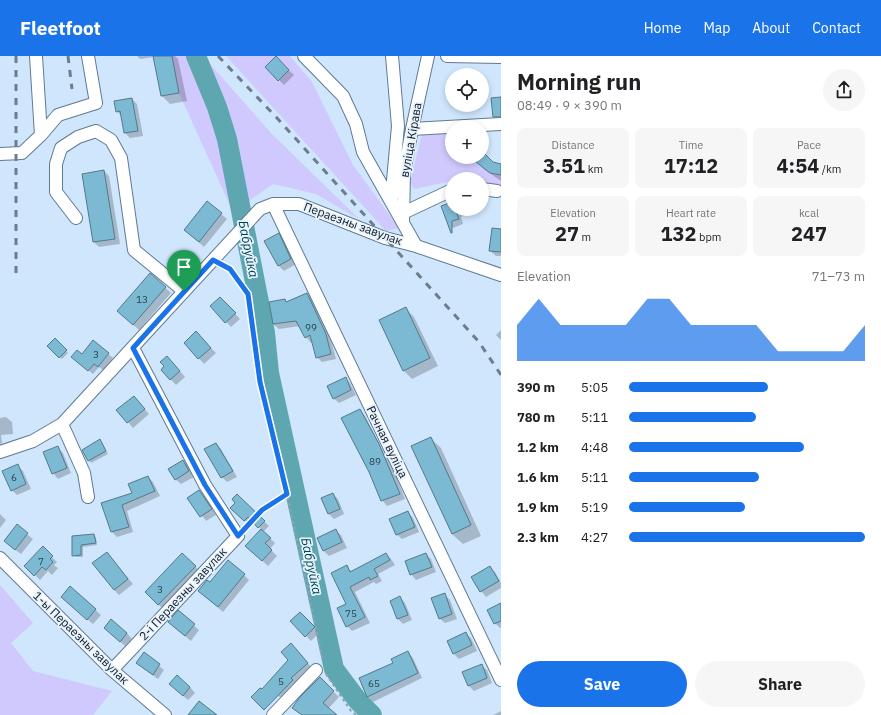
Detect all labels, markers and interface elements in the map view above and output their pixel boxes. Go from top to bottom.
text: Fleetfoot [20,16,101,40]
text: Home [644,19,681,37]
text: Map [703,19,730,37]
text: About [752,19,790,37]
text: Contact [812,19,861,37]
text: Morning run [517,67,641,96]
map controls [445,68,489,216]
button: locate [445,68,489,112]
button: share [823,69,865,111]
text: 08:49 · 9 × 390 m [517,97,622,114]
street label: вуліца Кірава [397,101,425,179]
button: + [445,120,489,164]
text: Distance [552,138,594,152]
text: Time [679,138,703,152]
text: Pace [797,138,821,152]
text: 3.51 [543,152,585,179]
text: 17:12 [664,152,718,179]
text: 4:54 [777,152,819,179]
text: km [585,162,603,176]
text: /km [819,162,841,176]
button: − [445,172,489,216]
street label: Пераезны завулак [302,199,405,248]
text: Elevation [550,206,596,220]
text: Heart rate [666,206,716,220]
text: kcal [799,206,819,220]
water label: Бабруйка [235,219,262,279]
text: 27 [555,220,579,247]
text: 132 [661,220,697,247]
text: 247 [791,220,827,247]
text: m [579,230,591,244]
text: bpm [697,230,721,244]
pin [167,250,201,291]
icon: arrive [173,256,195,278]
text: Elevation [517,268,571,285]
text: 71–73 m [812,268,865,285]
house number: 13 [136,293,148,306]
house number: 99 [305,321,317,334]
house number: 3 [93,348,99,361]
text: 390 m [517,379,555,396]
text: 5:05 [581,379,608,396]
street label: Рачная вуліца [364,403,412,481]
text: 780 m [517,409,555,426]
text: 5:11 [581,409,608,426]
text: 1.2 km [517,439,559,456]
text: 4:48 [581,439,608,456]
house number: 89 [369,455,381,468]
text: 1.6 km [517,469,559,486]
text: 5:11 [581,469,608,486]
house number: 6 [11,471,17,484]
text: 1.9 km [517,499,559,516]
text: 5:19 [581,499,608,516]
text: 2.3 km [517,529,559,546]
text: 4:27 [581,529,608,546]
water label: Бабруйка [297,536,326,596]
street label: 2-і Пераезны завулак [136,544,230,643]
house number: 7 [38,555,44,568]
house number: 3 [157,583,163,596]
street label: 1-ы Пераезны завулак [30,588,133,688]
house number: 75 [345,607,357,620]
button: Save [517,661,687,707]
button: Share [695,661,865,707]
house number: 5 [278,675,284,688]
house number: 65 [368,677,380,690]

